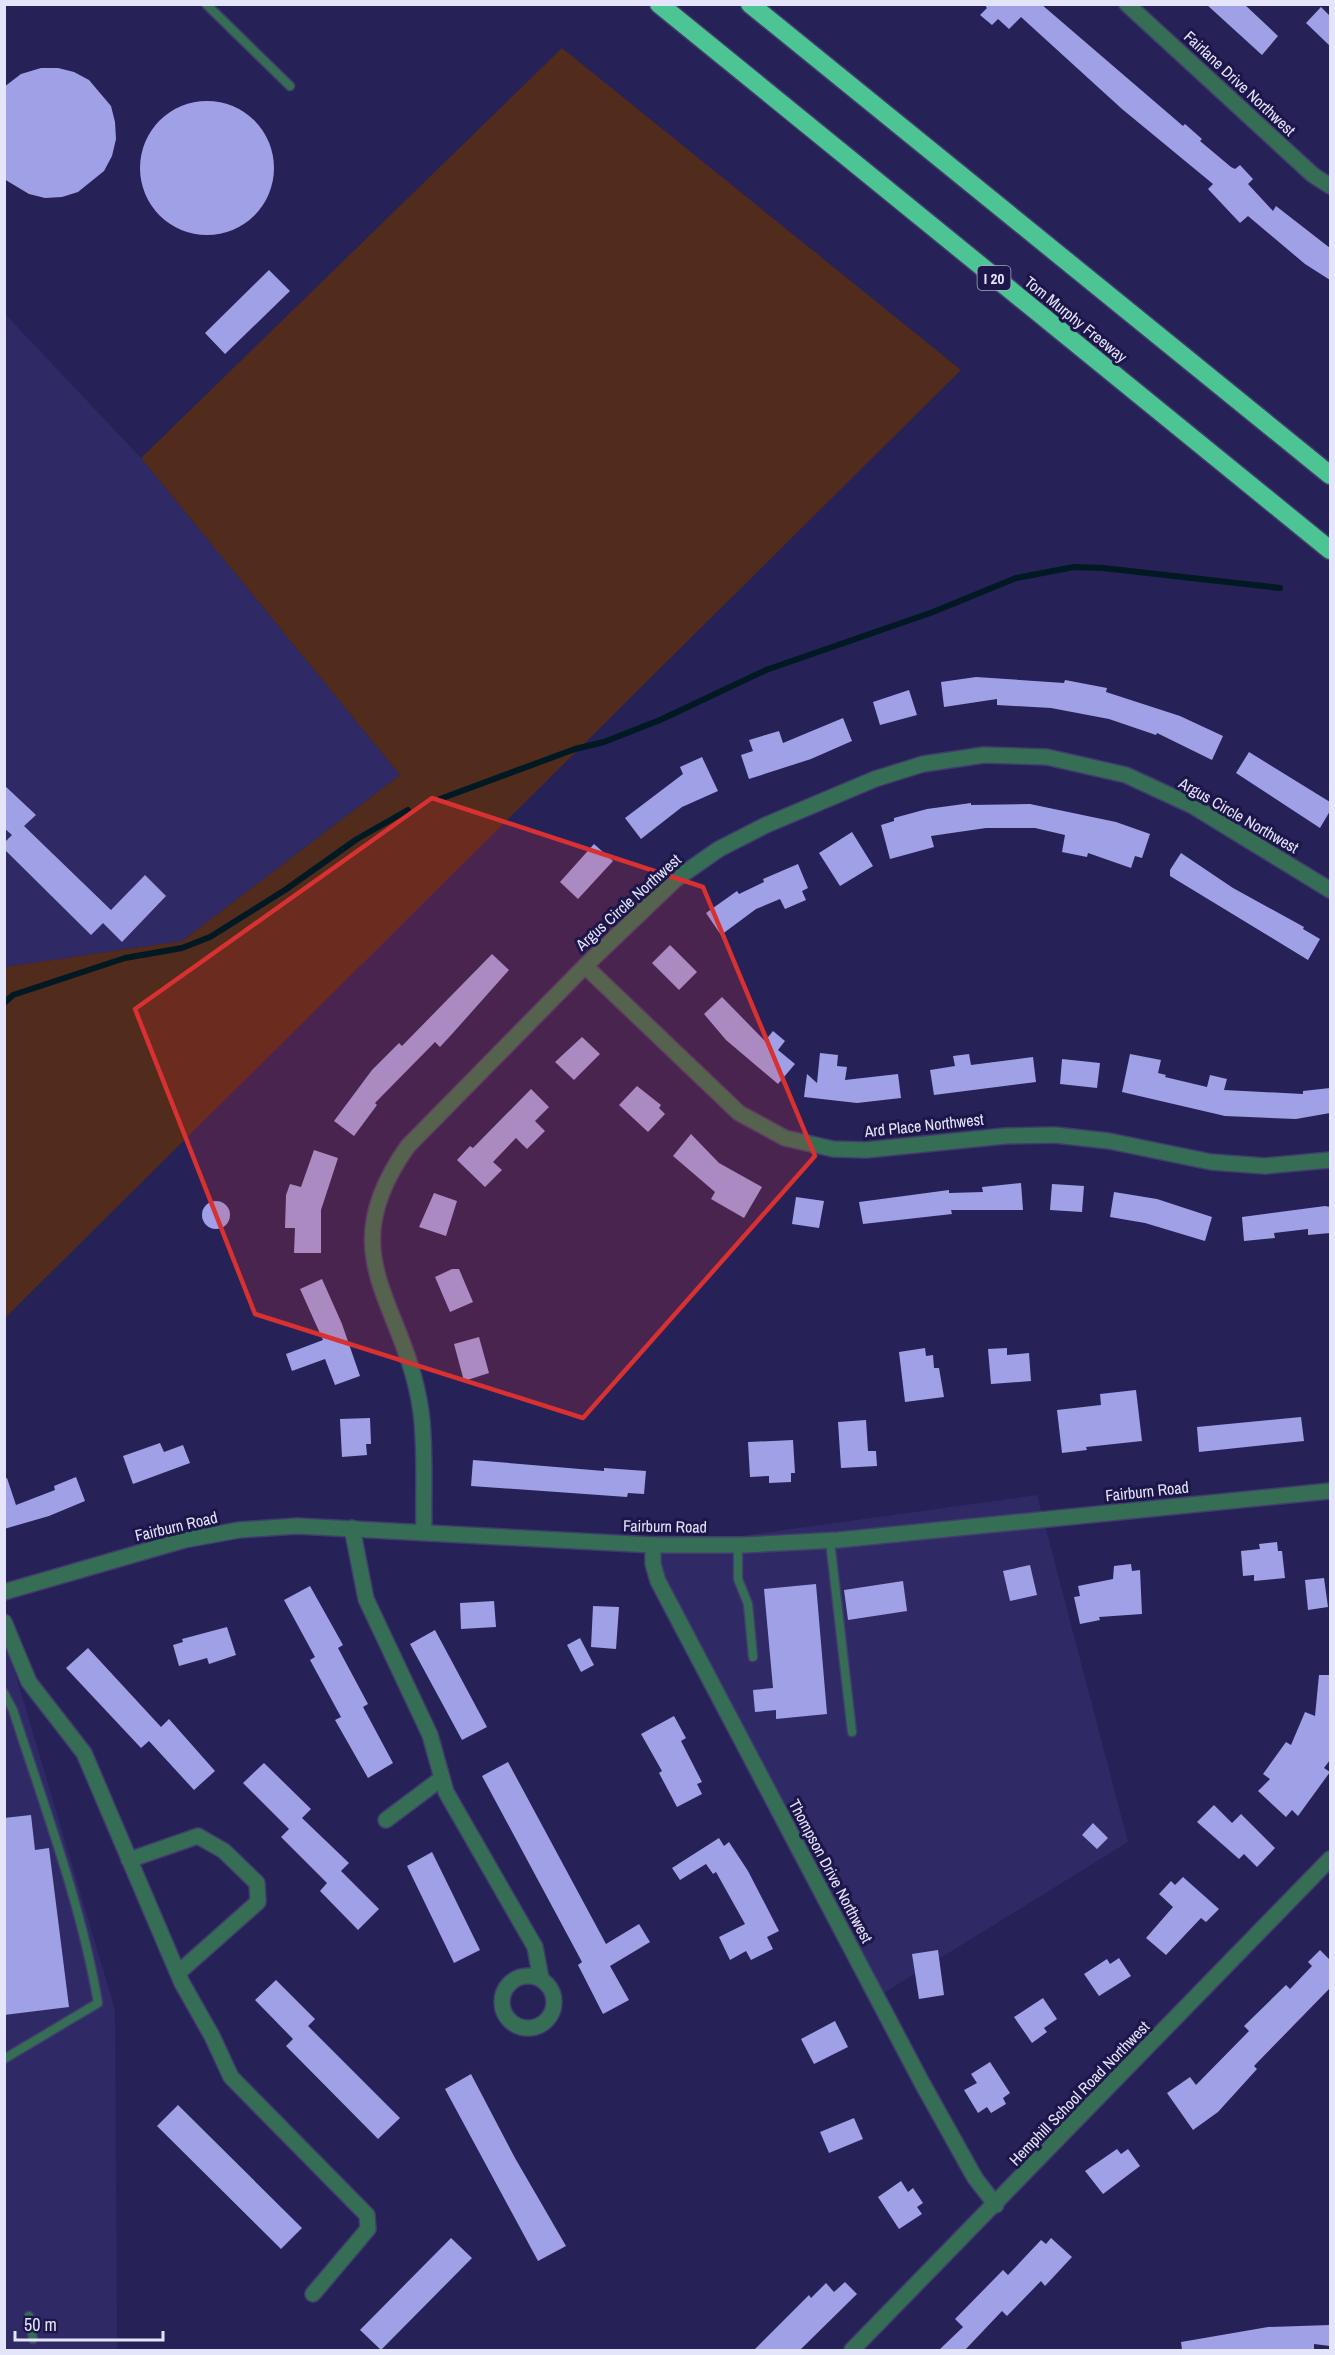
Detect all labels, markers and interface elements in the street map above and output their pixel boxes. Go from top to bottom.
street label: Fairlane Drive Northwest [1179,25,1301,141]
road number: I 20 [978,266,1010,290]
street label: Tom Murphy Freeway [1020,271,1132,368]
street label: Argus Circle Northwest [1174,771,1303,858]
street label: Argus Circle Northwest [570,848,686,956]
street label: Ard Place Northwest [862,1108,985,1142]
street label: Fairburn Road [1104,1476,1190,1506]
street label: Fairburn Road [133,1506,219,1546]
street label: Fairburn Road [623,1514,707,1538]
street label: Thompson Drive Northwest [784,1795,878,1947]
street label: Hemphill School Road Northwest [1004,2016,1154,2170]
scale bar [15,2304,164,2342]
text: 50 m [24,2312,57,2337]

